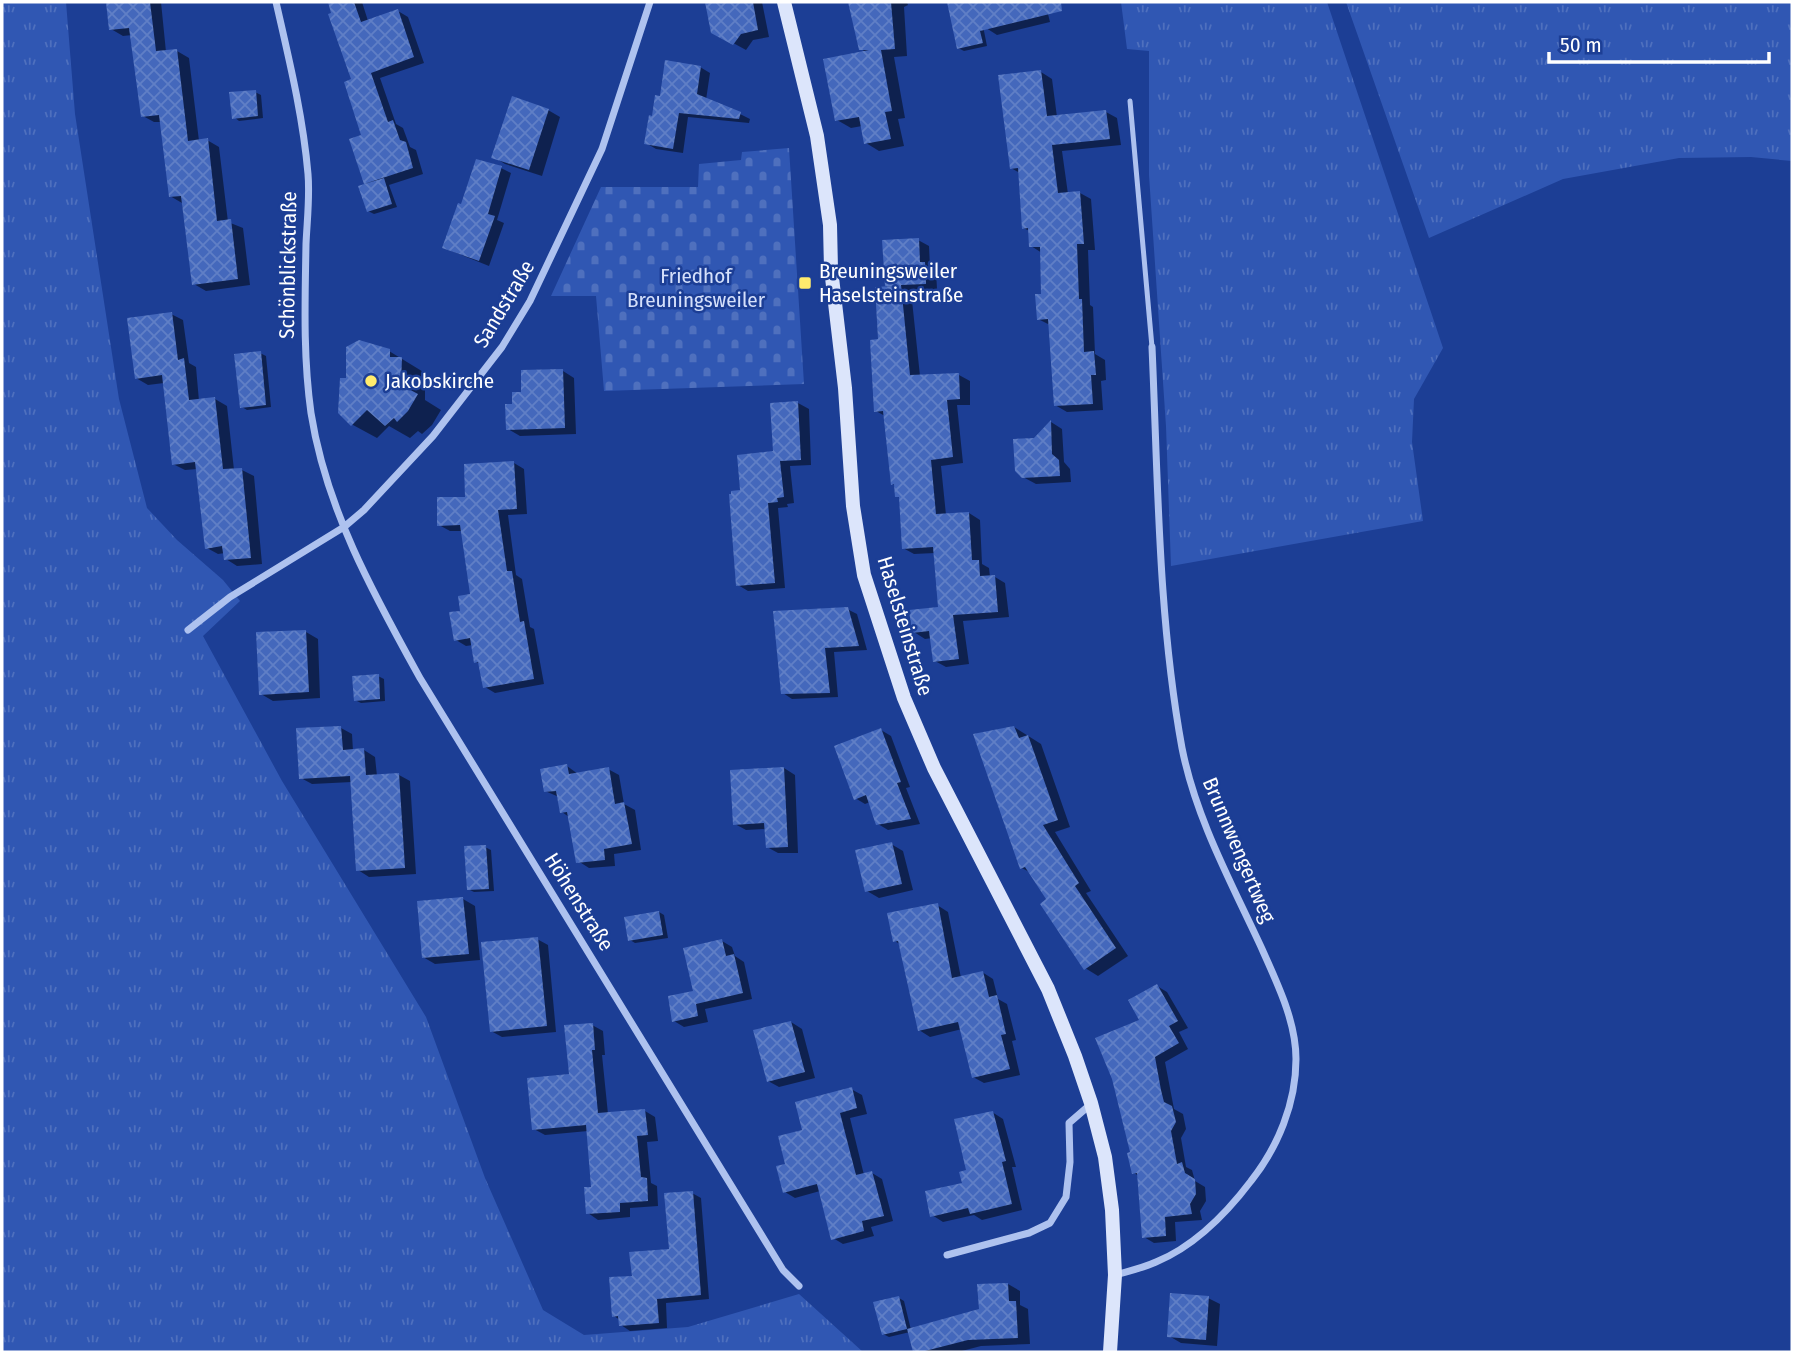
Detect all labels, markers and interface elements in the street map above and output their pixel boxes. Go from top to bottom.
scale bar [1549,21,1770,65]
text: 50 m [1560,32,1602,58]
street label: Schönblickstraße [274,191,302,339]
street label: Sandstraße [468,256,540,352]
place label: Breuningsweiler Haselsteinstraße [819,258,963,308]
park label: Friedhof Breuningsweiler [627,263,766,313]
marker: Breuningsweiler Haselsteinstraße [797,275,813,291]
place label: Jakobskirche [385,368,494,394]
marker: Jakobskirche [363,373,379,389]
street label: Haselsteinstraße [871,553,939,699]
street label: Brunnwengertweg [1197,773,1281,927]
street label: Höhenstraße [539,848,619,956]

